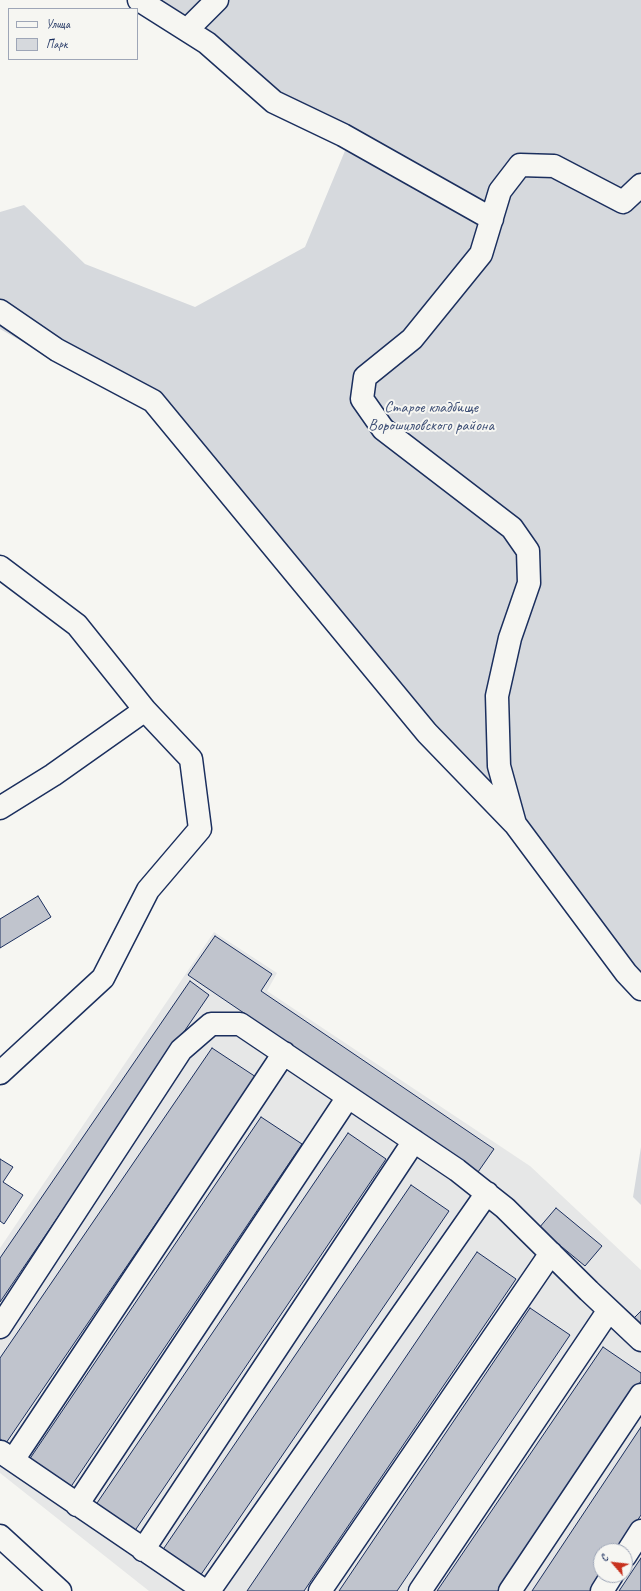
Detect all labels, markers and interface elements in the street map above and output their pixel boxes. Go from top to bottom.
legend [8,8,138,60]
text: Улица [46,16,70,32]
text: Парк [46,36,67,52]
park label: Старое кладбище Ворошиловского района [368,398,494,436]
north arrow [593,1543,633,1583]
text: С [596,1552,611,1564]

